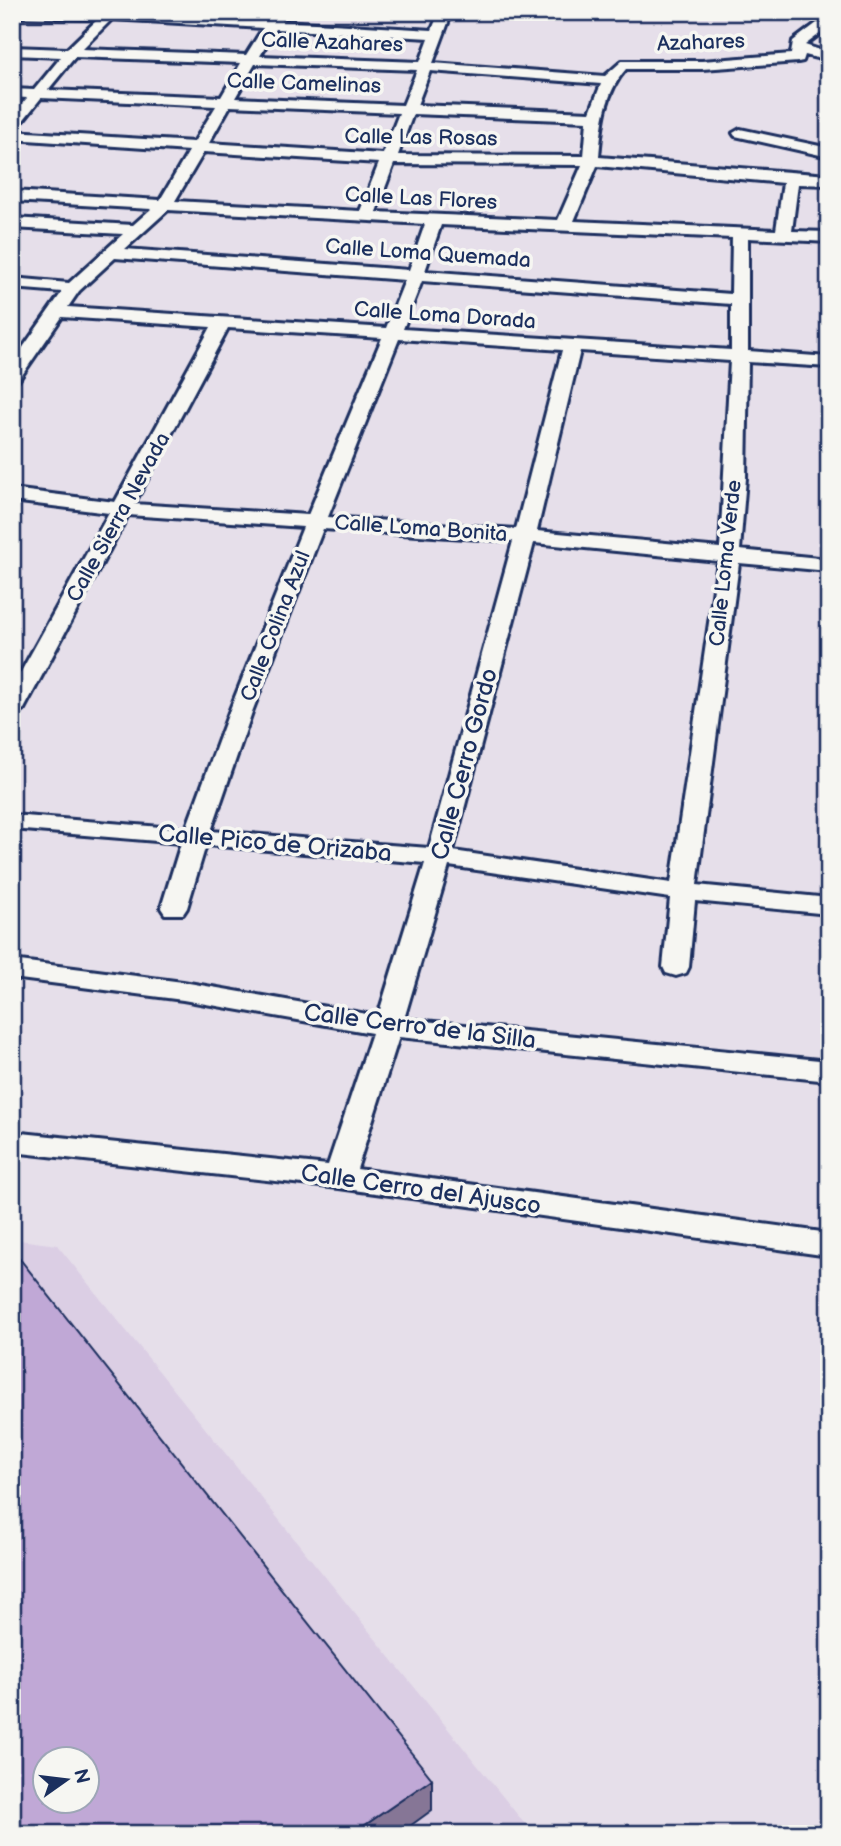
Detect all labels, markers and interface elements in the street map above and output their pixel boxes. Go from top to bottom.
street label: Calle Azahares [261,28,403,57]
street label: Azahares [657,28,745,57]
street label: Calle Camelinas [226,68,382,99]
street label: Calle Las Rosas [344,124,498,151]
street label: Calle Las Flores [344,182,498,215]
street label: Calle Loma Quemada [324,234,532,273]
street label: Calle Loma Dorada [353,297,537,334]
street label: Calle Sierra Nevada [61,428,175,606]
street label: Calle Loma Verde [704,479,747,648]
street label: Calle Loma Bonita [334,510,508,547]
street label: Calle Colina Azul [235,547,316,705]
street label: Calle Cerro Gordo [425,665,504,863]
street label: Calle Pico de Orizaba [157,819,393,868]
street label: Calle Cerro de la Silla [302,998,538,1055]
street label: Calle Cerro del Ajusco [299,1158,543,1221]
north arrow [32,1744,102,1814]
text: N [68,1767,94,1786]

